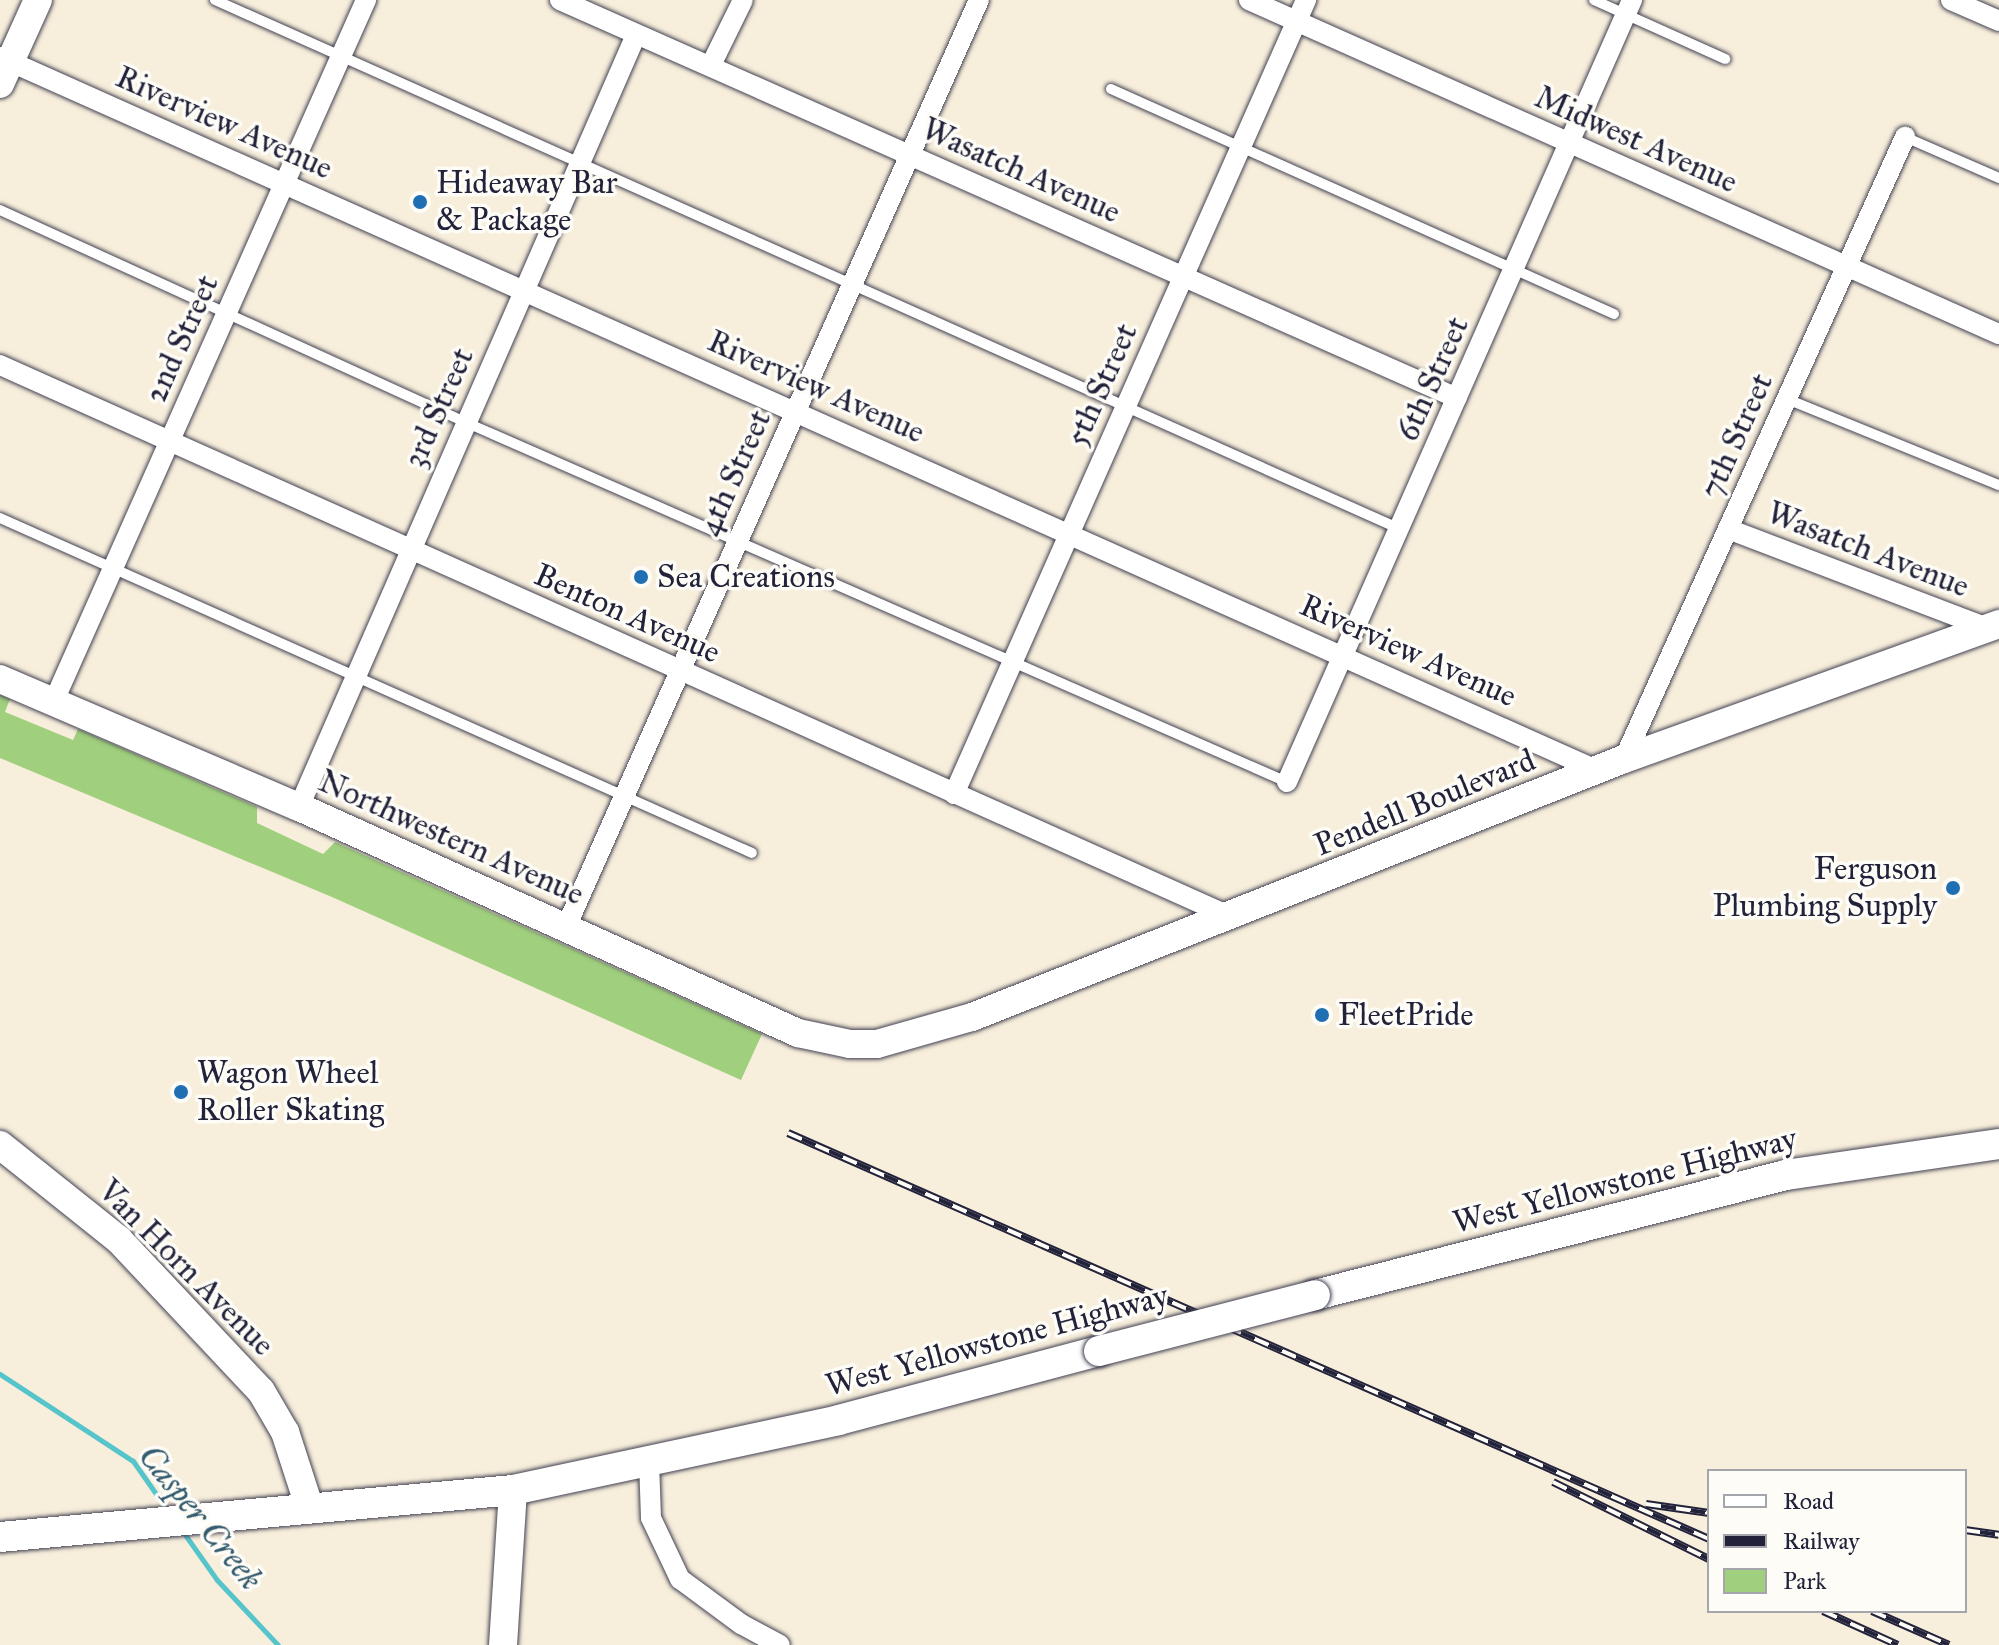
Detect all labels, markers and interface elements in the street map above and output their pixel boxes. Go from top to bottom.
street label: Riverview Avenue [110,58,338,188]
street label: Midwest Avenue [1529,78,1743,202]
street label: Wasatch Avenue [916,110,1126,232]
place label: Hideaway Bar & Package [436,165,618,240]
marker: Hideaway Bar & Package [411,193,429,211]
street label: 2nd Street [137,269,227,409]
street label: 6th Street [1389,311,1477,447]
street label: 5th Street [1058,318,1146,452]
street label: Riverview Avenue [702,322,930,452]
street label: 3rd Street [396,342,482,474]
street label: 7th Street [1692,368,1782,504]
street label: 4th Street [690,404,780,542]
street label: Wasatch Avenue [1762,494,1974,606]
street label: Benton Avenue [528,556,726,672]
place label: Sea Creations [657,558,835,596]
marker: Sea Creations [632,568,650,586]
street label: Riverview Avenue [1294,586,1522,716]
street label: Pendell Boulevard [1309,741,1541,865]
street label: Northwestern Avenue [312,762,590,914]
place label: Ferguson Plumbing Supply [1713,851,1937,926]
marker: Ferguson Plumbing Supply [1944,879,1962,897]
place label: FleetPride [1338,996,1474,1034]
marker: FleetPride [1313,1006,1331,1024]
place label: Wagon Wheel Roller Skating [197,1055,384,1130]
marker: Wagon Wheel Roller Skating [172,1083,190,1101]
street label: West Yellowstone Highway [1449,1120,1801,1242]
street label: Van Horn Avenue [90,1172,282,1364]
street label: West Yellowstone Highway [822,1277,1172,1405]
water label: Casper Creek [130,1436,272,1598]
legend [1707,1469,1967,1613]
text: Road [1783,1486,1834,1516]
text: Railway [1783,1526,1860,1556]
text: Park [1783,1566,1826,1596]

